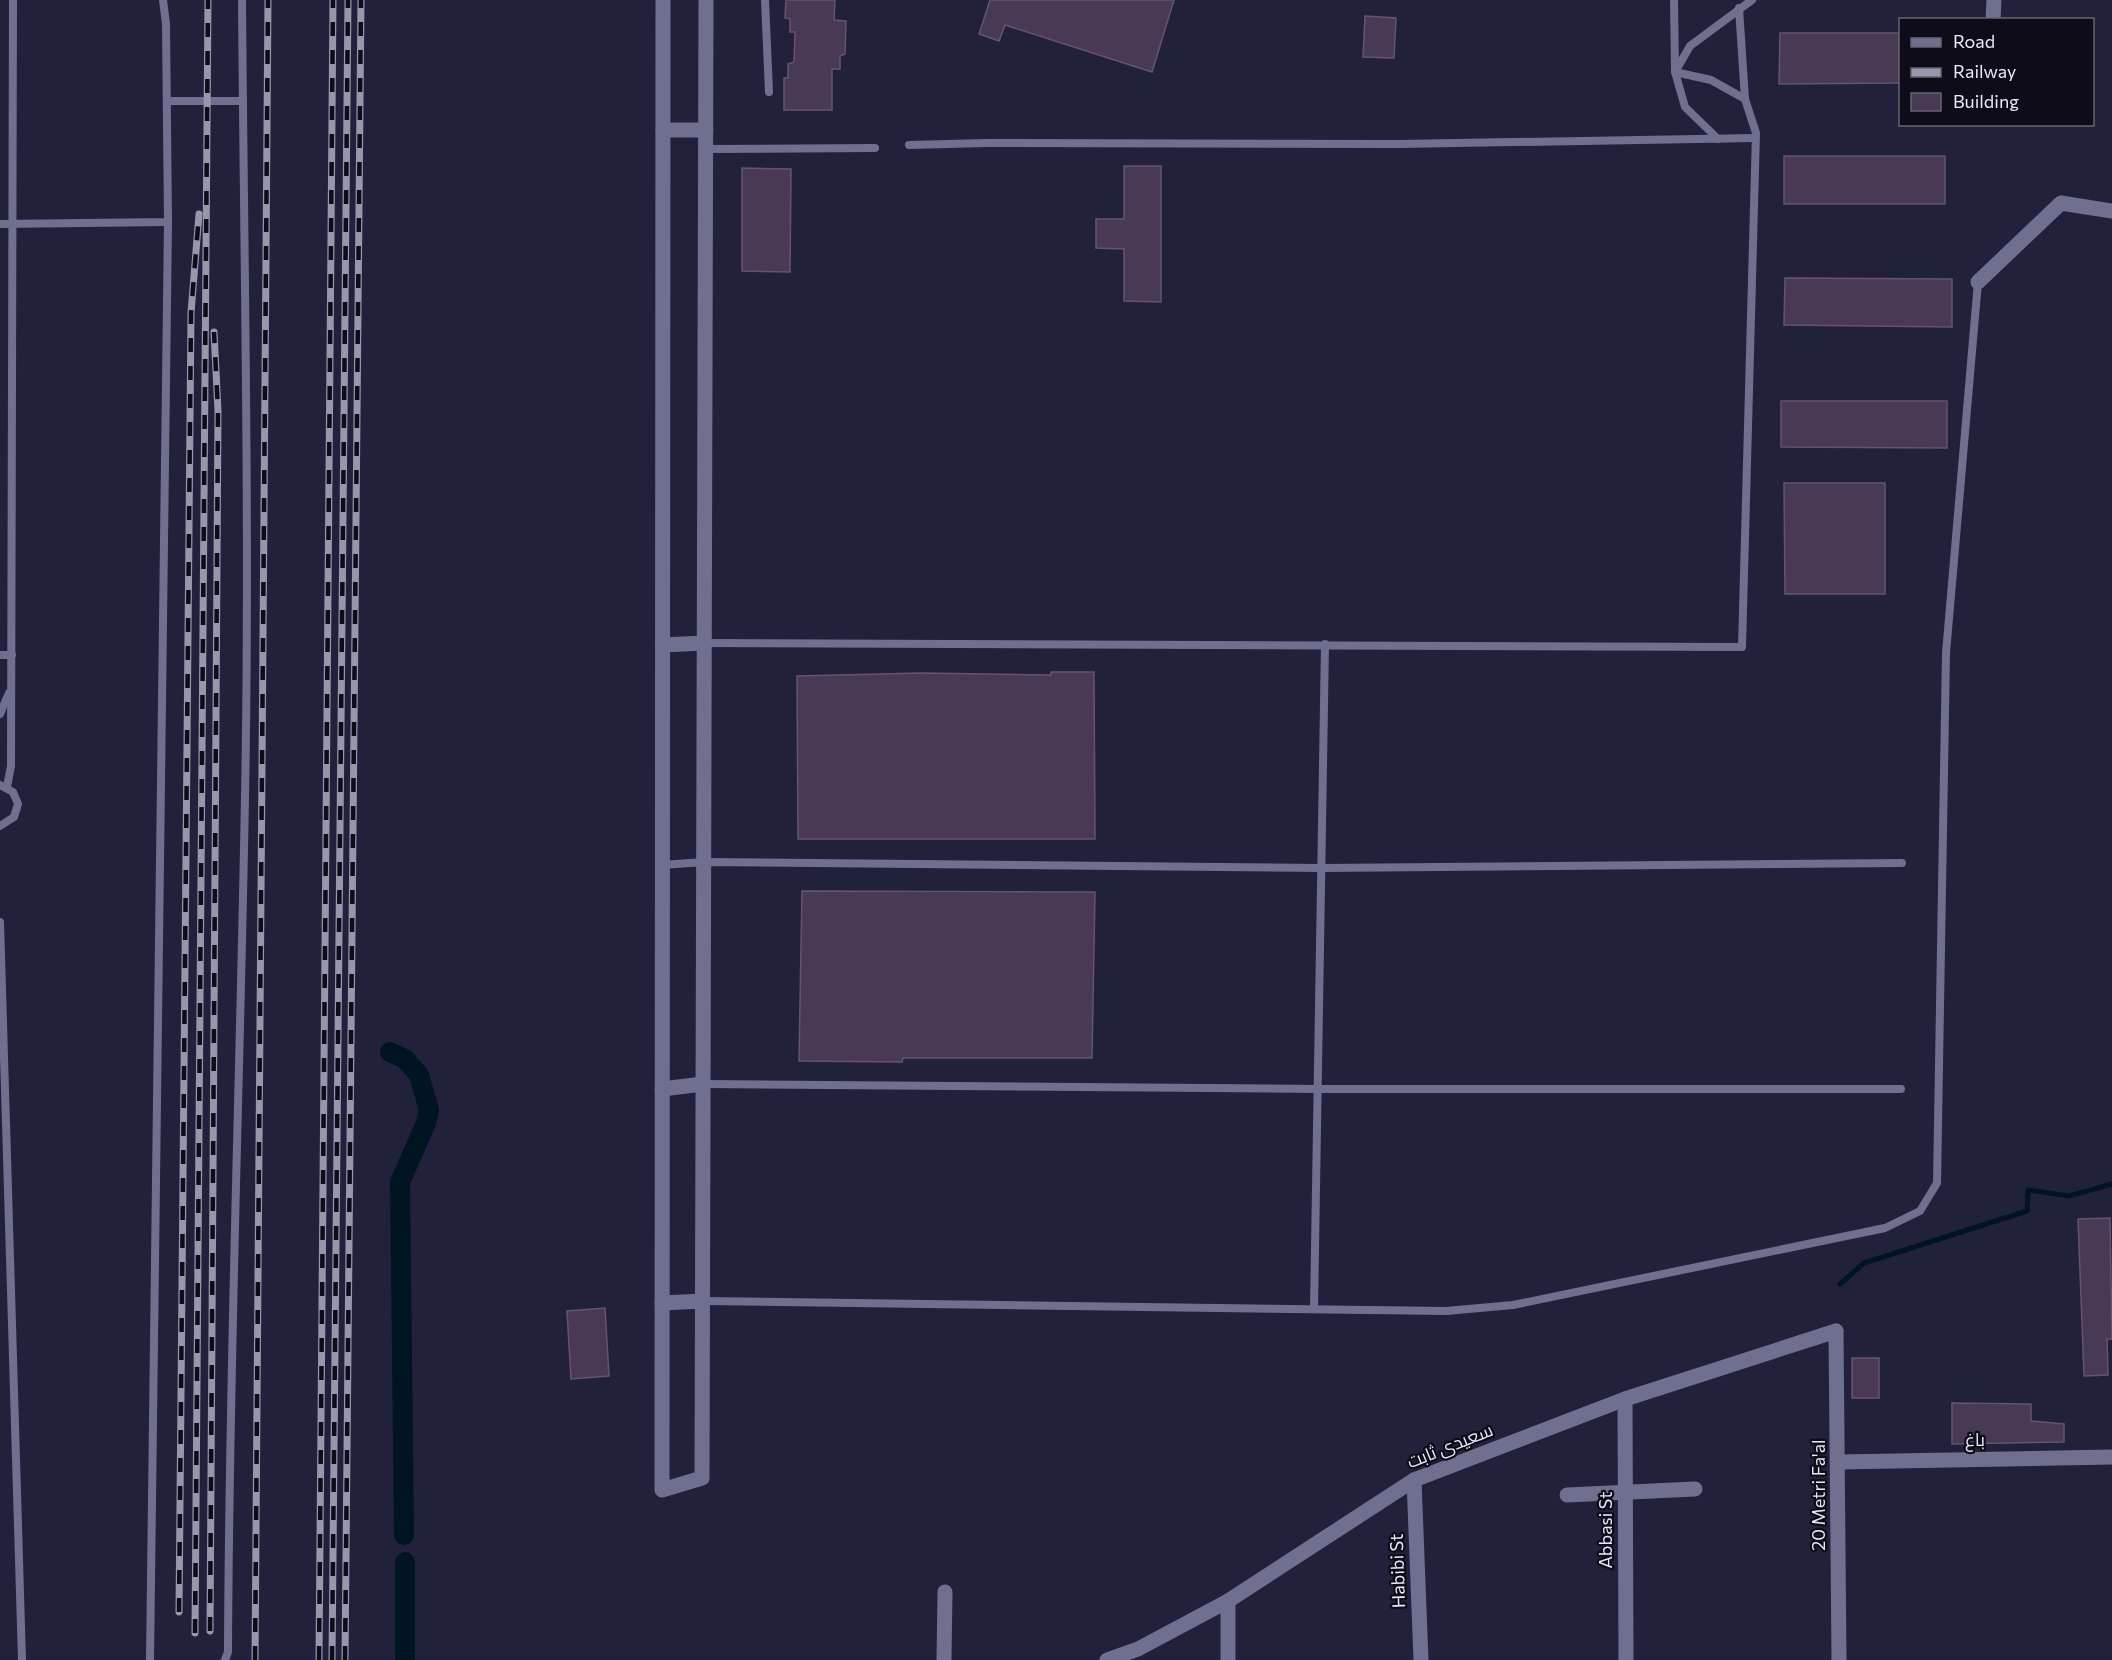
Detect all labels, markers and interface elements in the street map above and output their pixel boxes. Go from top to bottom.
legend [1899,18,2094,126]
text: Road [1953,30,1995,52]
text: Railway [1953,60,2016,82]
text: Building [1953,90,2019,112]
street label: سعیدی ثابت [1404,1418,1496,1473]
street label: باغ [1965,1428,1985,1452]
street label: 20 Metri Fa'al [1807,1439,1829,1551]
street label: Abbasi St [1594,1491,1616,1569]
street label: Habibi St [1385,1533,1409,1609]

